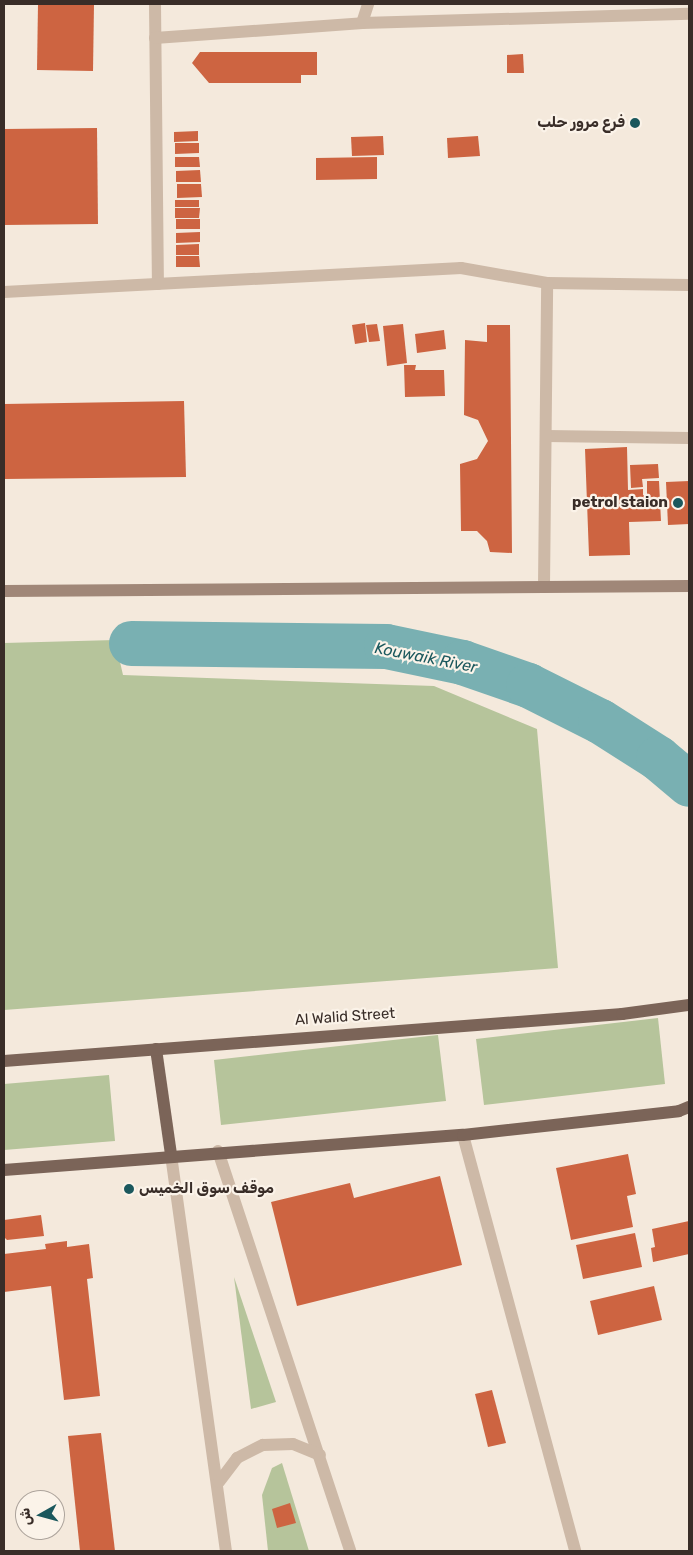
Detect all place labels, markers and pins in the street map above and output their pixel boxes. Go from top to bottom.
place label: فرع مرور حلب [537,114,625,132]
marker: فرع مرور حلب [629,117,641,129]
place label: petrol staion [572,494,668,512]
marker: petrol staion [672,497,684,509]
place label: موقف سوق الخميس [139,1180,274,1198]
marker: موقف سوق الخميس [123,1183,135,1195]

